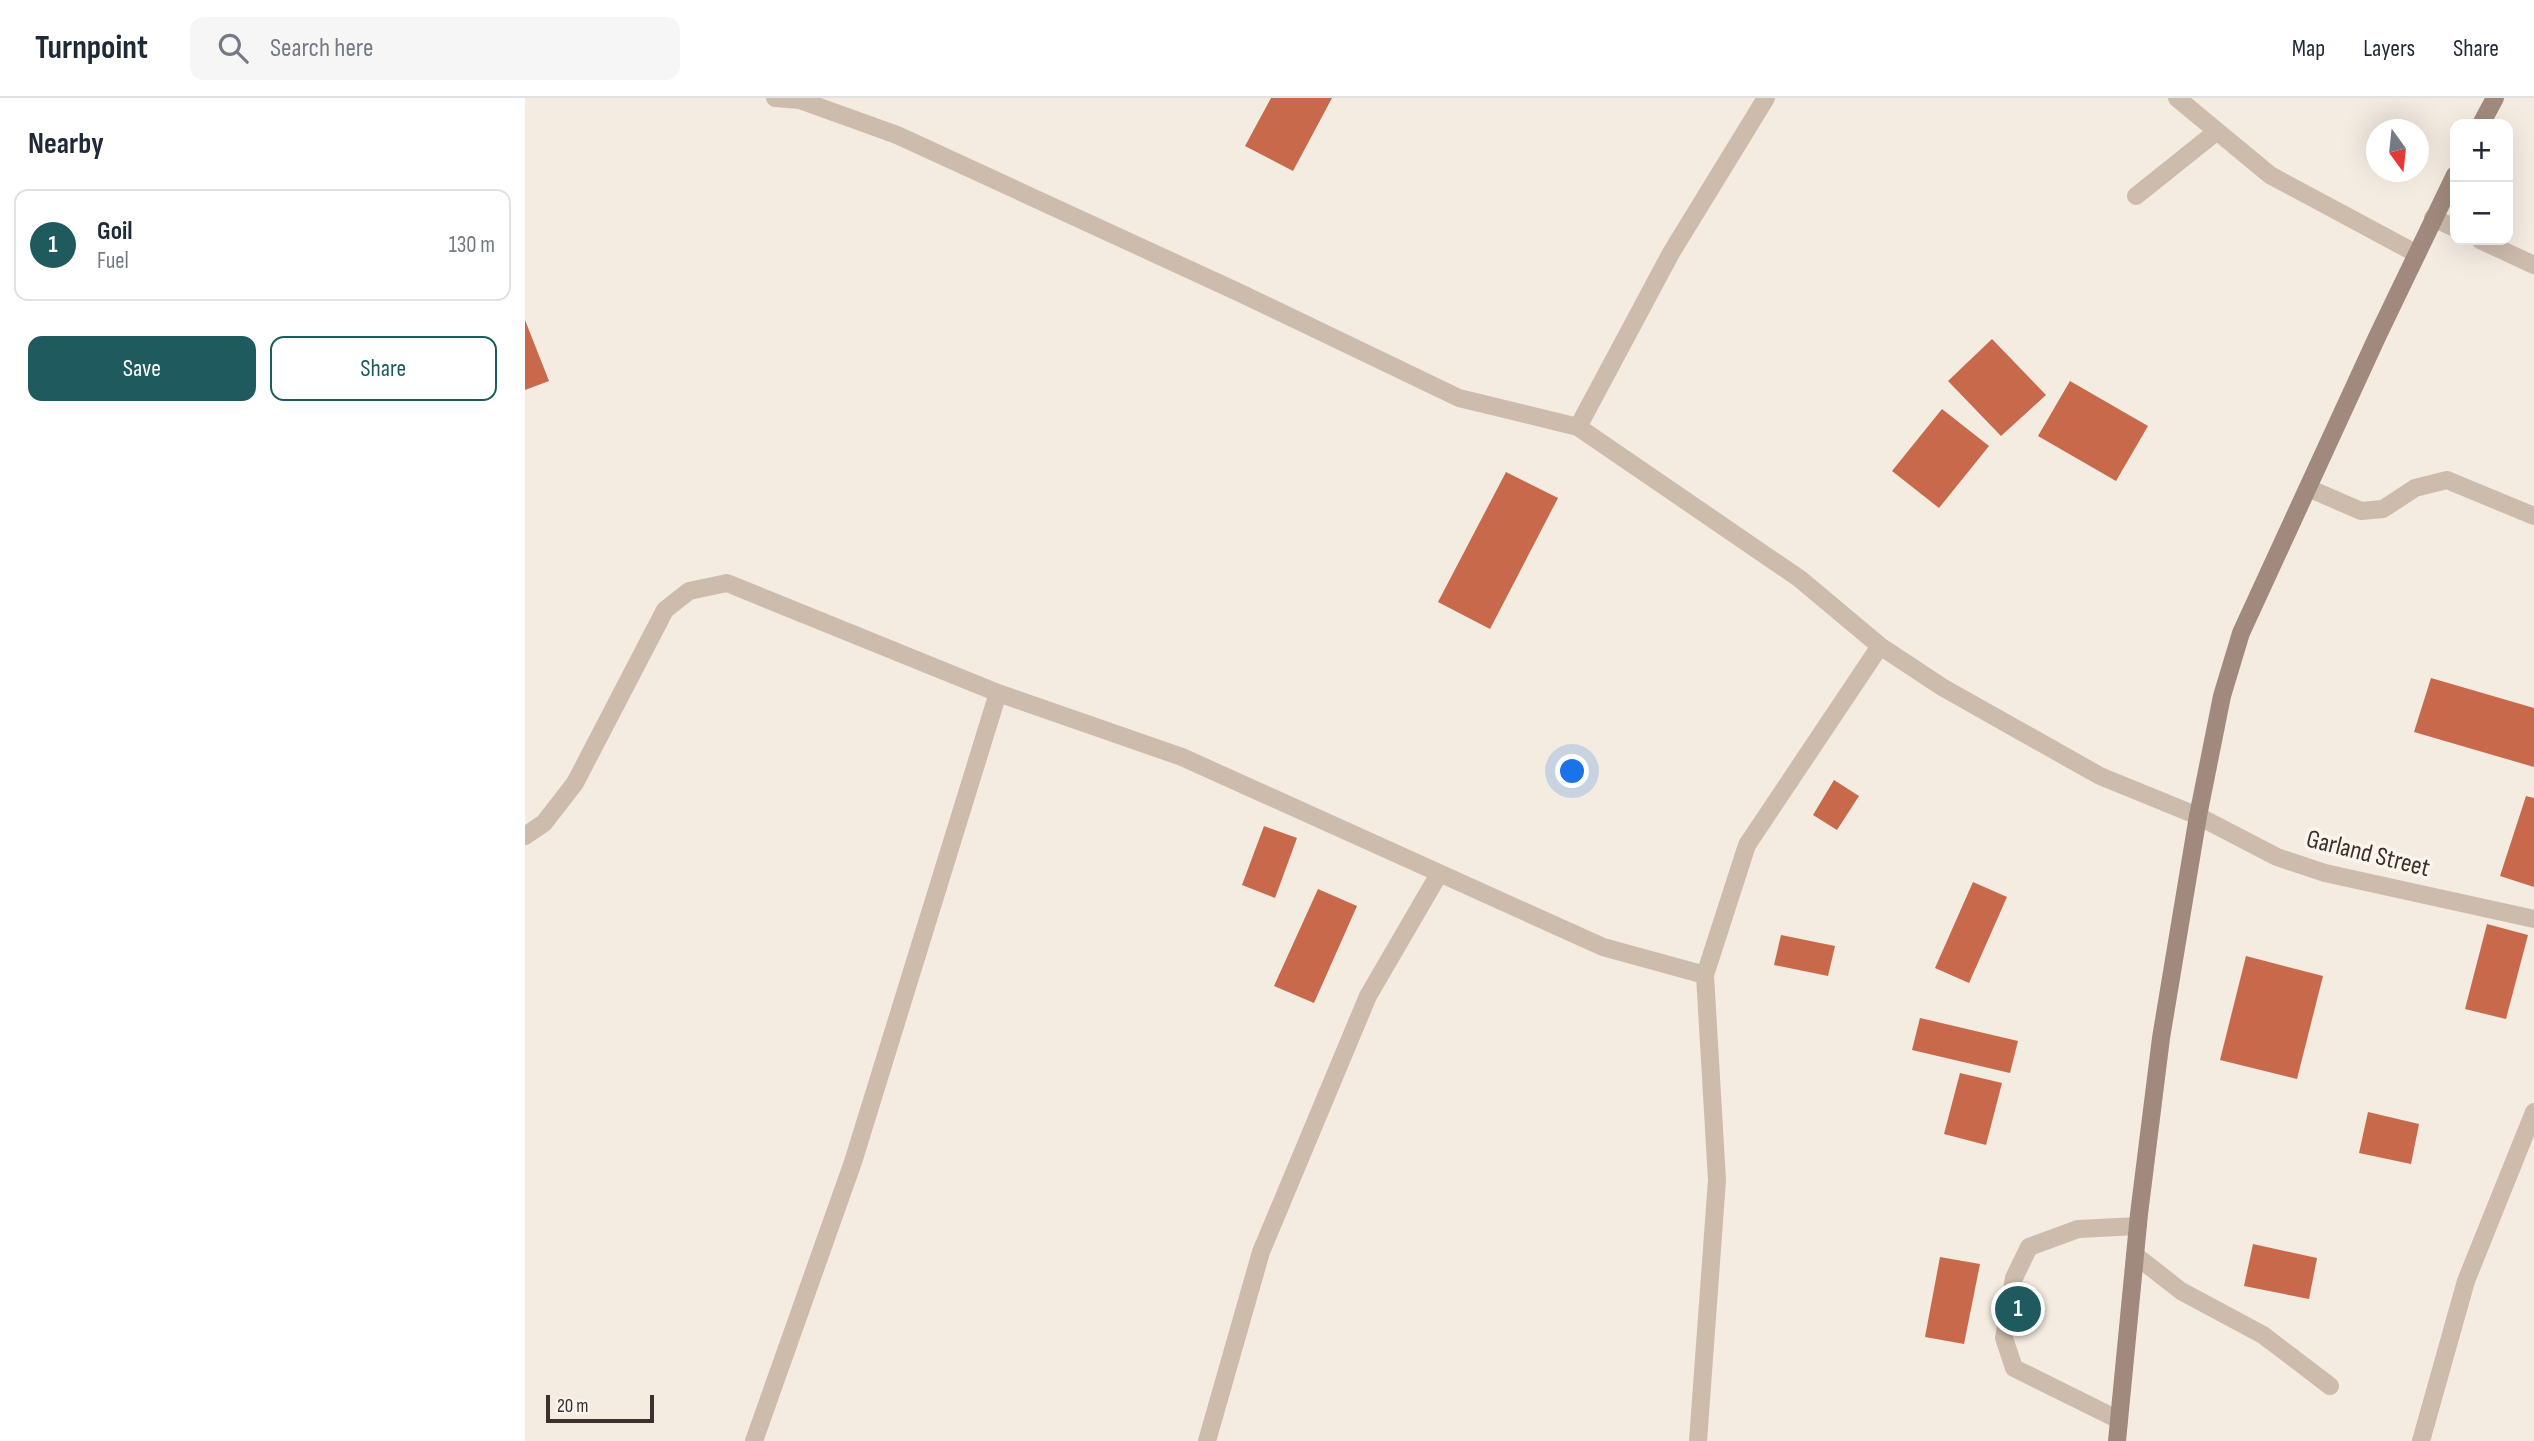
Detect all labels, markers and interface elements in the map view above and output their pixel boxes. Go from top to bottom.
search box [190,17,680,80]
text: Turnpoint [35,28,148,68]
icon: search [214,29,252,67]
text: Search here [270,33,373,64]
text: Map [2292,34,2325,63]
text: Layers [2363,34,2415,63]
text: Share [2453,34,2499,63]
north arrow [2366,119,2429,182]
map controls [2450,119,2513,245]
button: + [2450,119,2513,182]
text: Nearby [28,126,104,162]
button: − [2450,182,2513,245]
text: Goil [97,216,133,247]
text: 1 [48,231,58,259]
text: 130 m [449,231,495,259]
text: Fuel [97,247,129,275]
button: Save [28,336,256,401]
button: Share [270,336,497,401]
your location [1555,754,1589,788]
street label: Garland Street [2303,824,2433,884]
pin: 1 [1995,1283,2041,1335]
scale bar [546,1392,655,1424]
text: 20 m [557,1395,589,1418]

